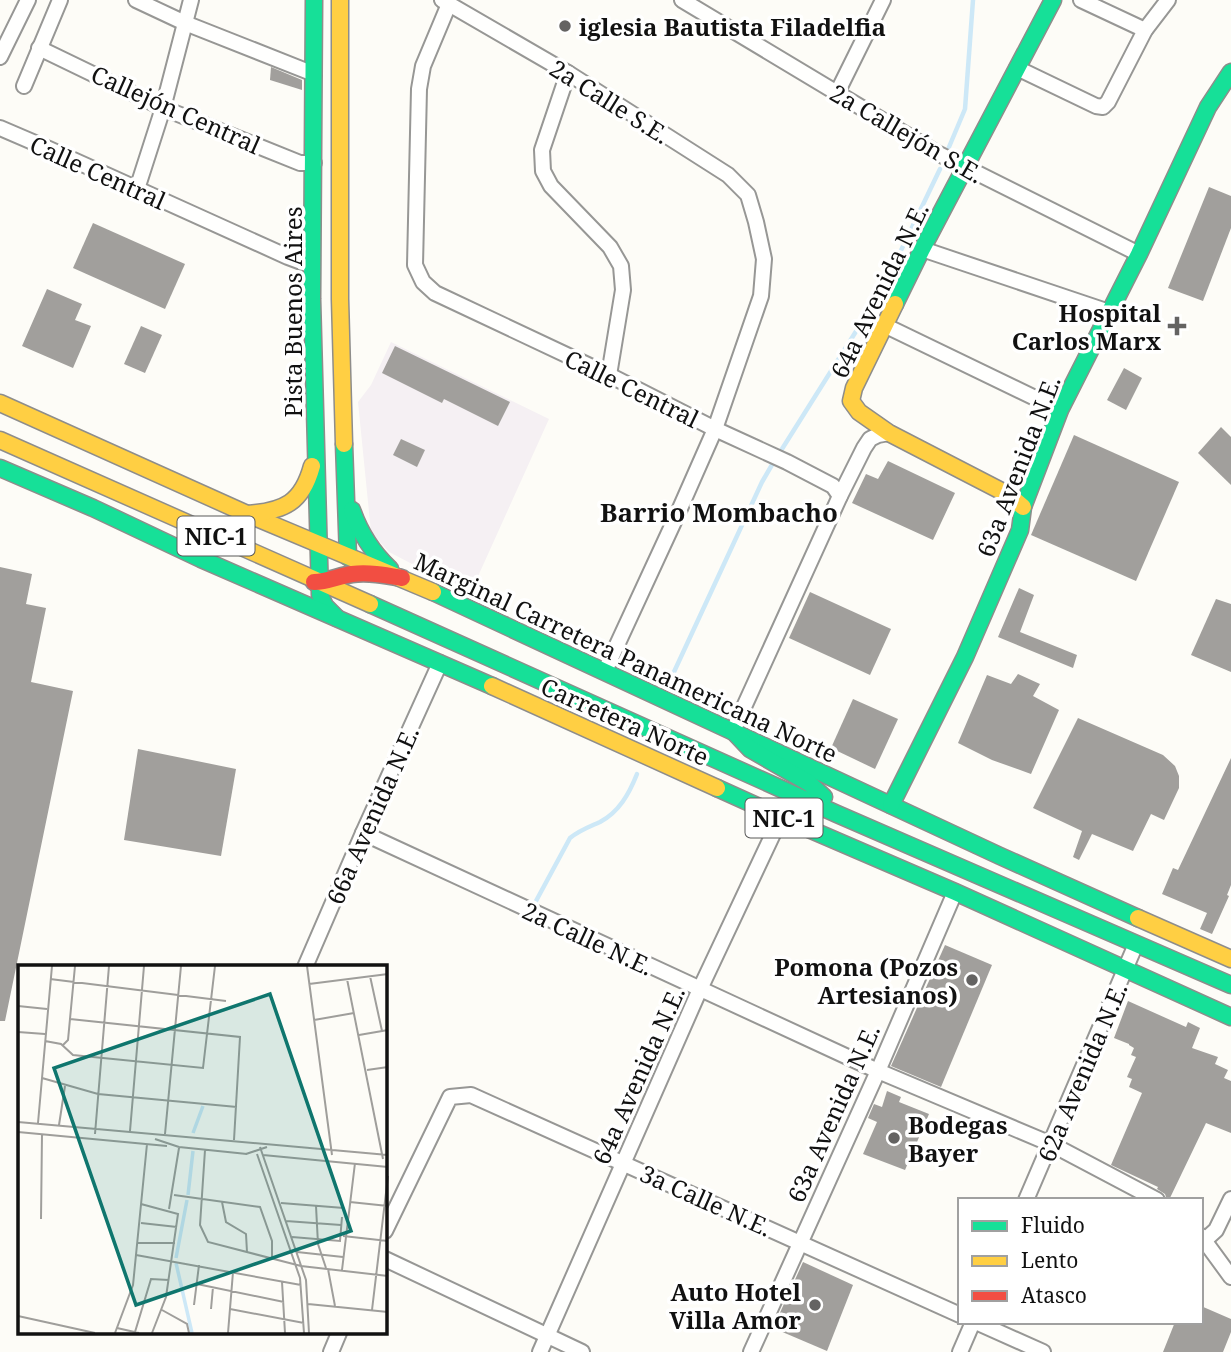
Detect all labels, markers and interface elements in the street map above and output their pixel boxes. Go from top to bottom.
place label: iglesia Bautista Filadelfia [579,10,886,43]
marker: iglesia Bautista Filadelfia [557,18,573,34]
street label: 2a Calle S.E. [544,51,676,151]
street label: Callejón Central [86,57,266,161]
street label: 2a Callejón S.E. [824,76,990,190]
street label: Calle Central [25,127,172,217]
street label: 64a Avenida N.E. [822,197,936,383]
street label: Pista Buenos Aires [276,207,309,417]
place label: Hospital Carlos Marx [1012,296,1162,357]
marker: Hospital Carlos Marx [1167,316,1187,336]
street label: Calle Central [559,341,705,435]
street label: 63a Avenida N.E. [968,371,1068,561]
district label: Barrio Mombacho [600,494,838,530]
road number: NIC-1 [178,516,255,556]
street label: Marginal Carretera Panamericana Norte [409,544,843,770]
street label: Carretera Norte [536,669,714,773]
street label: 66a Avenida N.E. [318,721,426,909]
road number: NIC-1 [746,798,822,838]
street label: 2a Calle N.E. [517,893,659,983]
place label: Pomona (Pozos Artesianos) [774,950,958,1011]
inset map [18,965,387,1334]
marker: Pomona (Pozos Artesianos) [964,972,980,988]
street label: 62a Avenida N.E. [1029,977,1135,1167]
street label: 64a Avenida N.E. [584,981,692,1169]
street label: 63a Avenida N.E. [779,1019,887,1207]
place label: Bodegas Bayer [908,1108,1008,1169]
marker: Bodegas Bayer [886,1130,902,1146]
street label: 3a Calle N.E. [635,1156,777,1244]
legend [958,1198,1203,1324]
text: Fluido [1021,1211,1085,1239]
text: Lento [1021,1246,1078,1274]
place label: Auto Hotel Villa Amor [669,1275,802,1336]
text: Atasco [1021,1281,1087,1309]
marker: Auto Hotel Villa Amor [807,1297,823,1313]

